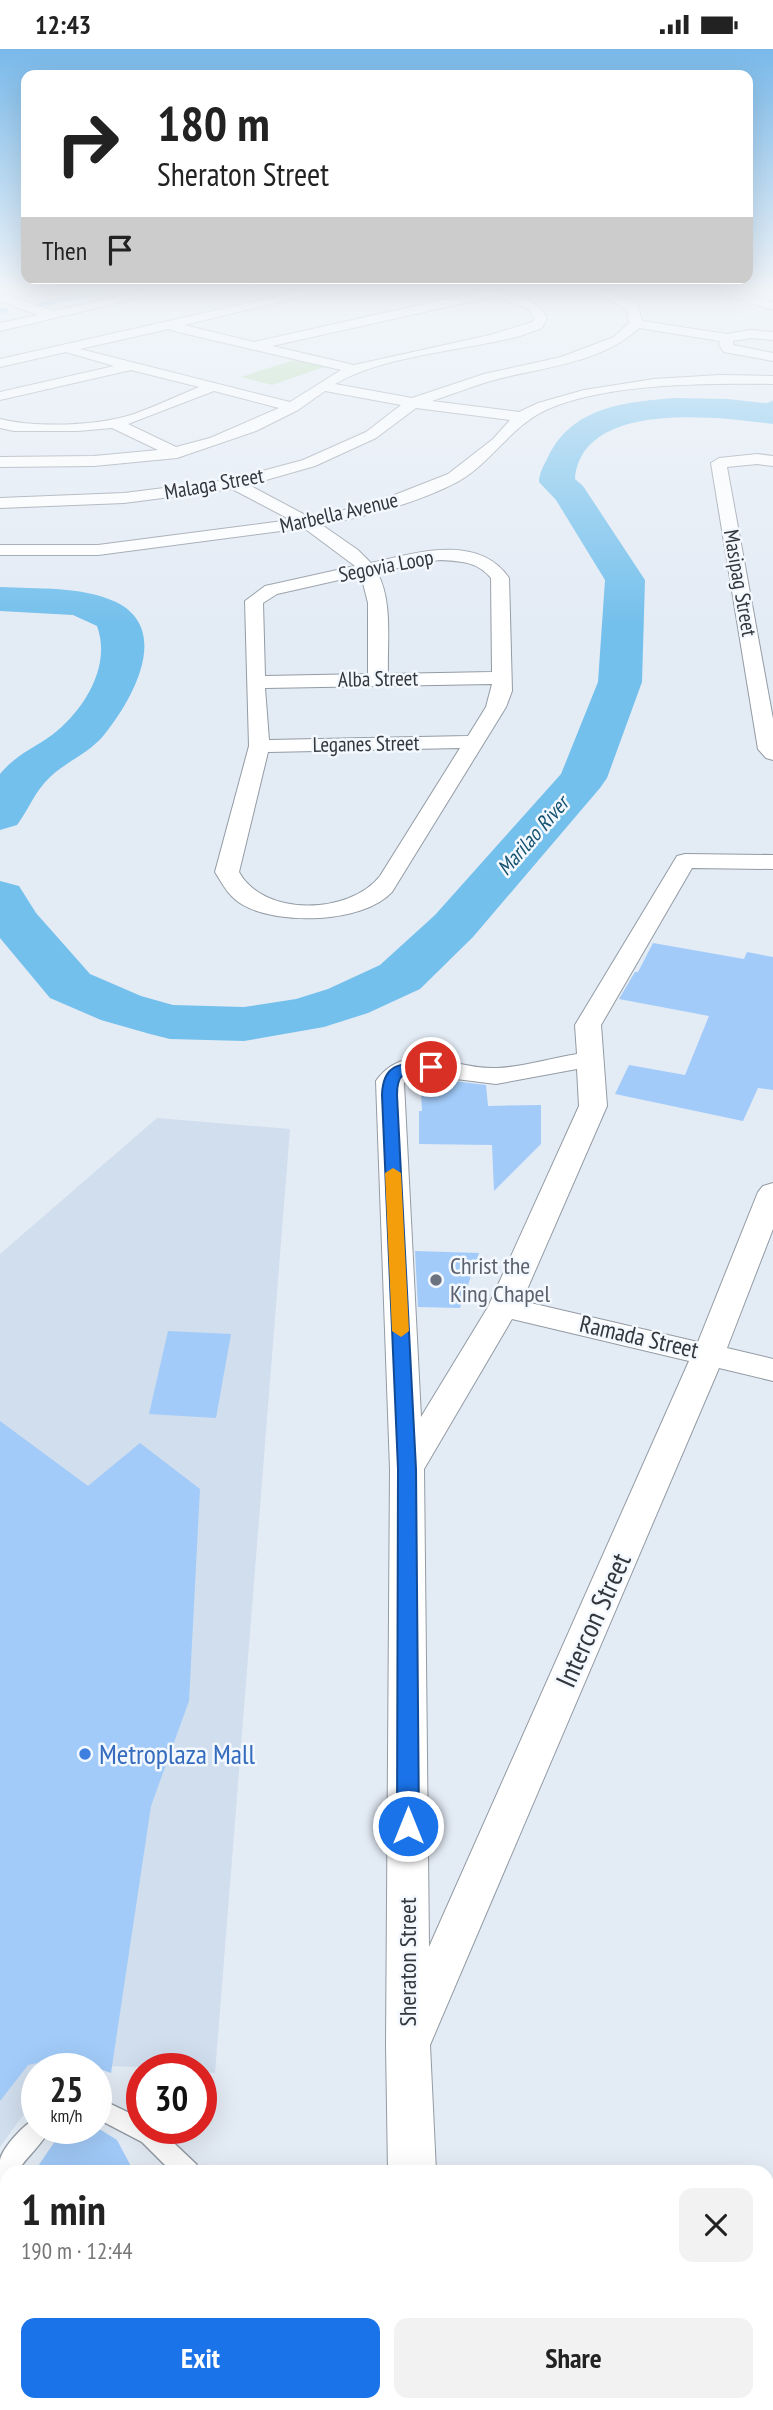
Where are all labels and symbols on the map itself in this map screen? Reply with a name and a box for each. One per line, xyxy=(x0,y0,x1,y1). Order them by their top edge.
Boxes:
street label: Malaga Street xyxy=(162,461,266,506)
street label: Marbella Avenue xyxy=(277,486,401,539)
street label: Masipag Street xyxy=(718,527,763,639)
street label: Segovia Loop xyxy=(336,543,436,588)
street label: Alba Street xyxy=(338,664,419,693)
street label: Leganes Street xyxy=(312,729,420,758)
water label: Marilao River xyxy=(491,788,576,881)
pin xyxy=(401,1037,461,1097)
place label: Christ the King Chapel xyxy=(450,1250,551,1309)
marker: Christ the King Chapel xyxy=(428,1272,444,1288)
street label: Ramada Street xyxy=(577,1308,702,1365)
street label: Intercon Street xyxy=(546,1547,639,1693)
place label: Metroplaza Mall xyxy=(99,1735,256,1772)
marker: Metroplaza Mall xyxy=(77,1746,93,1762)
position arrow xyxy=(371,1789,445,1863)
street label: Sheraton Street xyxy=(392,1897,423,2027)
speed limit sign: 30 xyxy=(126,2053,217,2144)

